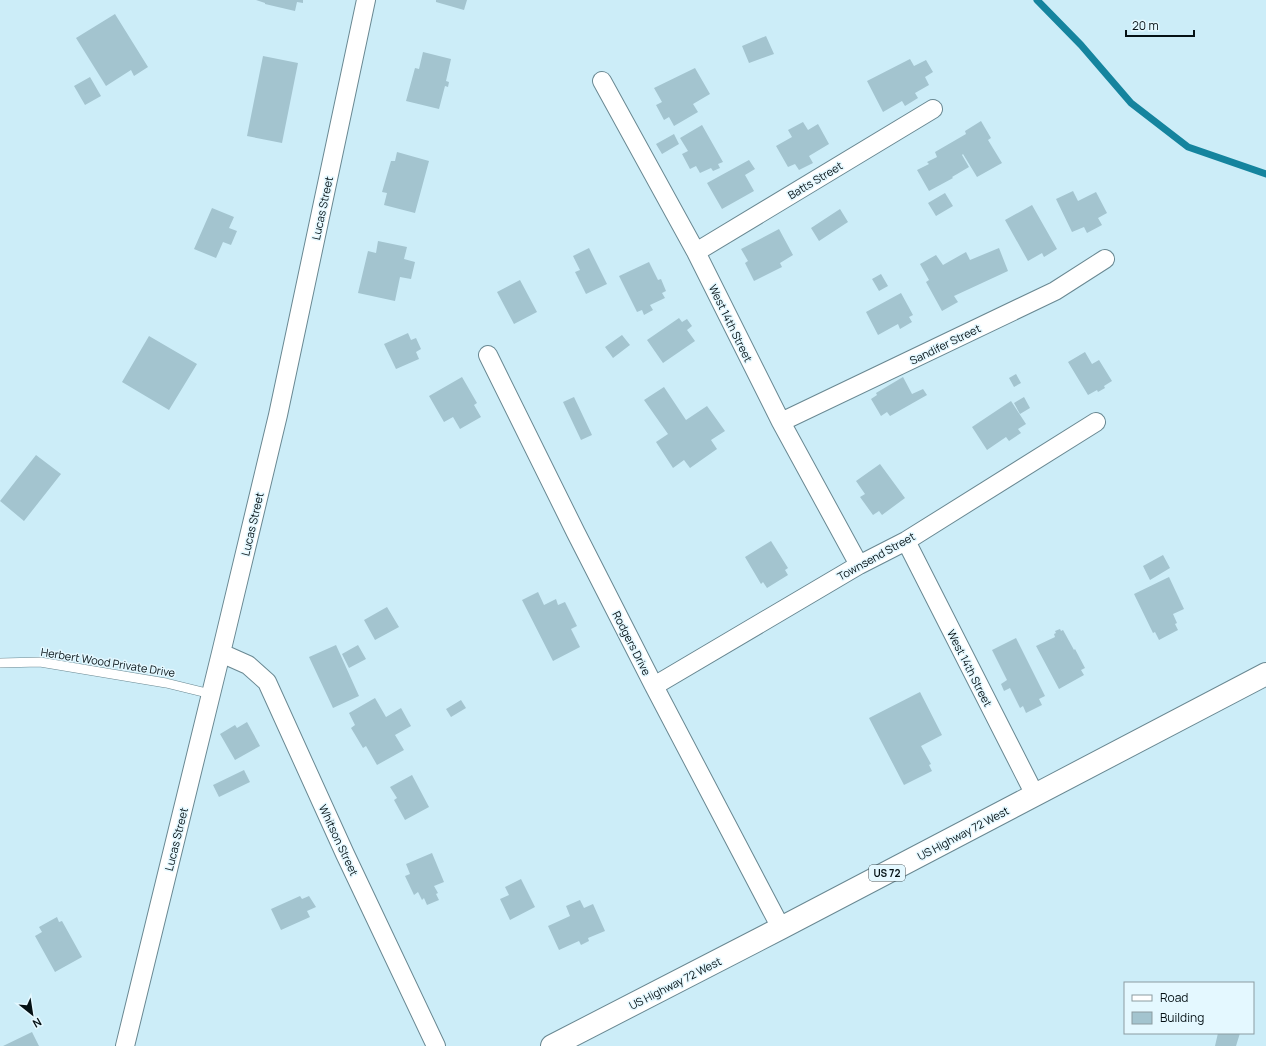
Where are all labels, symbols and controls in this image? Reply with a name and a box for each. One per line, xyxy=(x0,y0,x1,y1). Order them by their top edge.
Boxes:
scale bar xyxy=(1126,12,1194,38)
text: 20 m xyxy=(1132,17,1159,34)
street label: Batts Street xyxy=(785,158,845,202)
street label: Lucas Street xyxy=(308,175,336,241)
street label: West 14th Street xyxy=(706,282,756,364)
street label: Sandifer Street xyxy=(907,320,983,368)
street label: Lucas Street xyxy=(237,491,267,557)
street label: Townsend Street xyxy=(835,528,917,584)
street label: Rodgers Drive xyxy=(609,608,655,678)
street label: West 14th Street xyxy=(944,627,996,709)
street label: Herbert Wood Private Drive xyxy=(40,644,177,680)
street label: Whitson Street xyxy=(316,802,362,878)
street label: US Highway 72 West xyxy=(915,803,1011,863)
street label: Lucas Street xyxy=(161,806,191,872)
road number: US 72 xyxy=(869,865,905,881)
street label: US Highway 72 West xyxy=(626,953,724,1013)
legend xyxy=(1124,982,1254,1034)
text: Road xyxy=(1160,989,1188,1006)
north arrow xyxy=(12,994,52,1034)
text: Building xyxy=(1160,1009,1204,1026)
text: N xyxy=(30,1015,44,1032)

